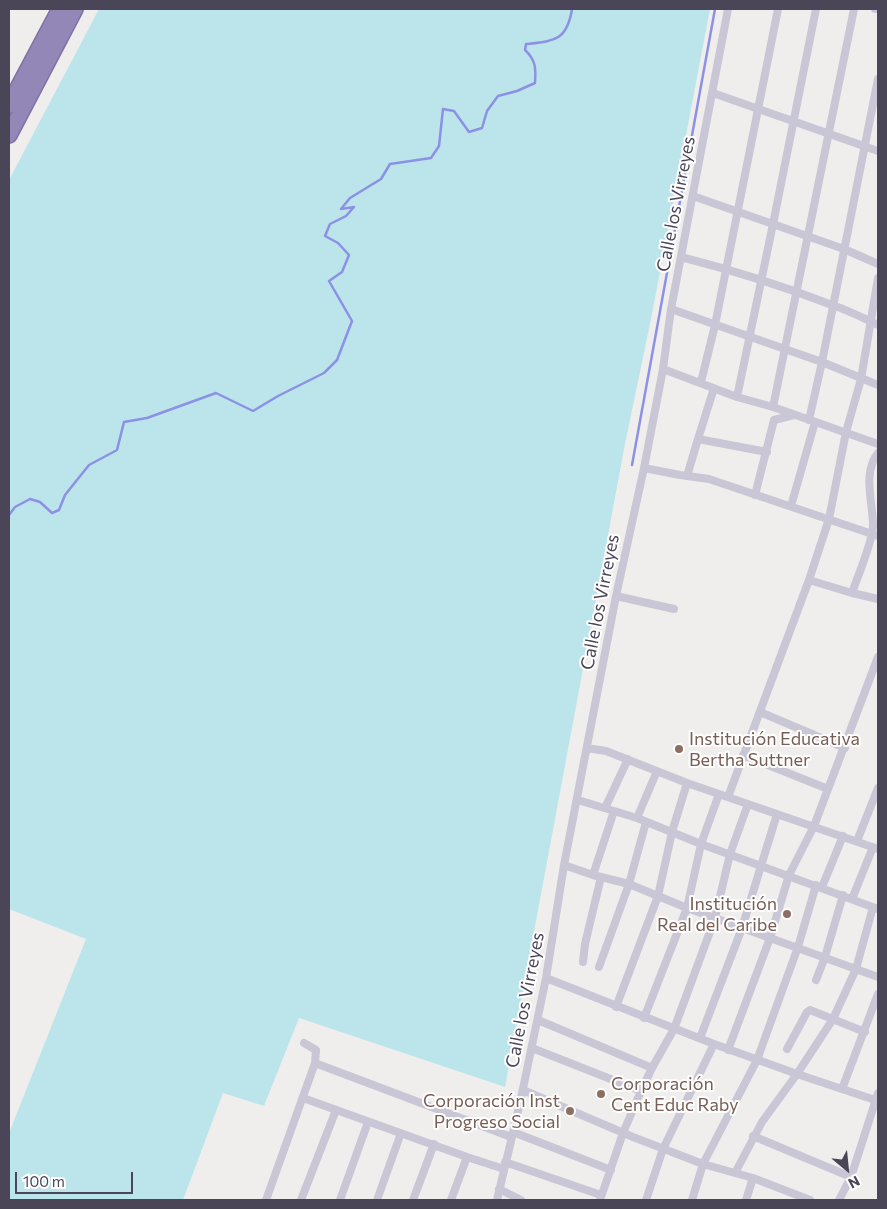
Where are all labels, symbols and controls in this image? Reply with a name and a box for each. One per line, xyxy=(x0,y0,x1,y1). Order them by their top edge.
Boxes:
street label: Calle los Virreyes xyxy=(652,134,700,274)
street label: Calle los Virreyes xyxy=(576,532,624,672)
place label: Institución Educativa Bertha Suttner xyxy=(689,728,860,771)
marker: Institución Educativa Bertha Suttner xyxy=(673,743,685,755)
place label: Institución Real del Caribe xyxy=(657,893,777,936)
marker: Institución Real del Caribe xyxy=(781,908,793,920)
street label: Calle los Virreyes xyxy=(501,930,549,1070)
place label: Corporación Cent Educ Raby xyxy=(611,1073,739,1116)
marker: Corporación Cent Educ Raby xyxy=(595,1088,607,1100)
place label: Corporación Inst Progreso Social xyxy=(423,1090,560,1132)
marker: Corporación Inst Progreso Social xyxy=(564,1105,576,1117)
north arrow xyxy=(822,1144,872,1194)
scale bar xyxy=(18,1162,135,1194)
text: 100 m xyxy=(23,1172,65,1190)
text: N xyxy=(846,1173,863,1193)

